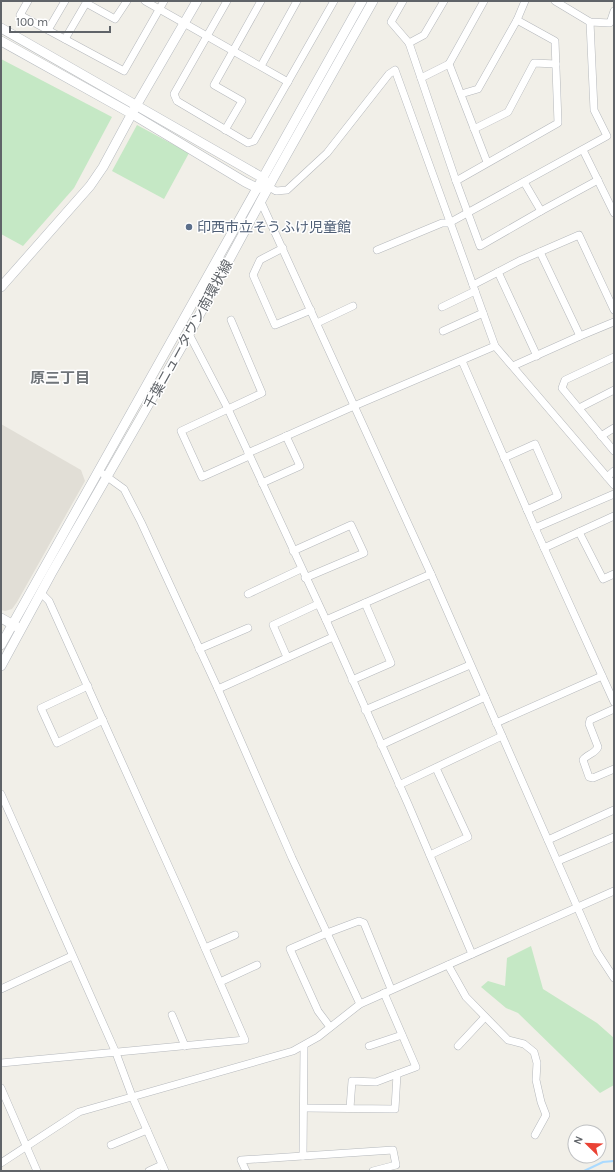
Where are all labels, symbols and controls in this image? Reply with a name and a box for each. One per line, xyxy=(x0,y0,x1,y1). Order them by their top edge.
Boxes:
scale bar xyxy=(10,8,110,34)
text: 100 m xyxy=(16,15,48,29)
place label: 印西市立そうふけ児童館 xyxy=(197,219,351,236)
marker: 印西市立そうふけ児童館 xyxy=(184,222,194,232)
street label: 千葉ニュータウン南環状線 xyxy=(140,257,237,412)
district label: 原三丁目 xyxy=(30,369,90,387)
north arrow xyxy=(567,1124,607,1164)
text: N xyxy=(571,1134,586,1146)

